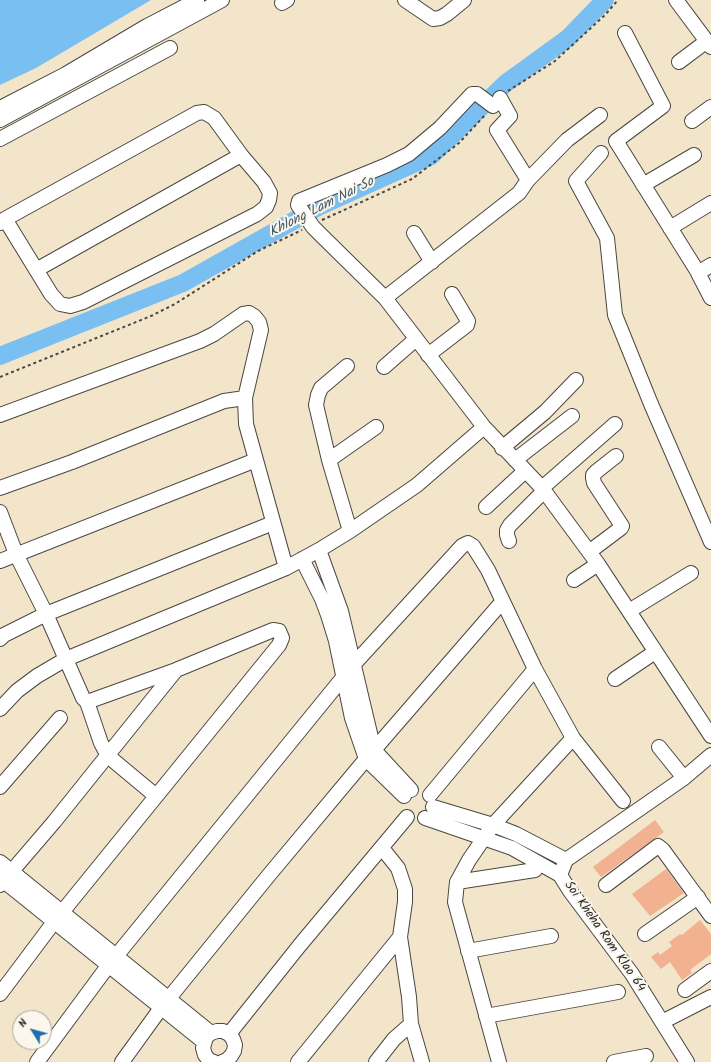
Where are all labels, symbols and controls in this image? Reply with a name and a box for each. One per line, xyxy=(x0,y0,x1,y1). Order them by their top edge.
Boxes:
water label: Khlong Lam Nai So xyxy=(267,174,377,242)
street label: Soi Kheha Rom Klao 64 xyxy=(560,879,648,995)
north arrow xyxy=(12,1010,52,1050)
text: N xyxy=(14,1015,32,1032)

